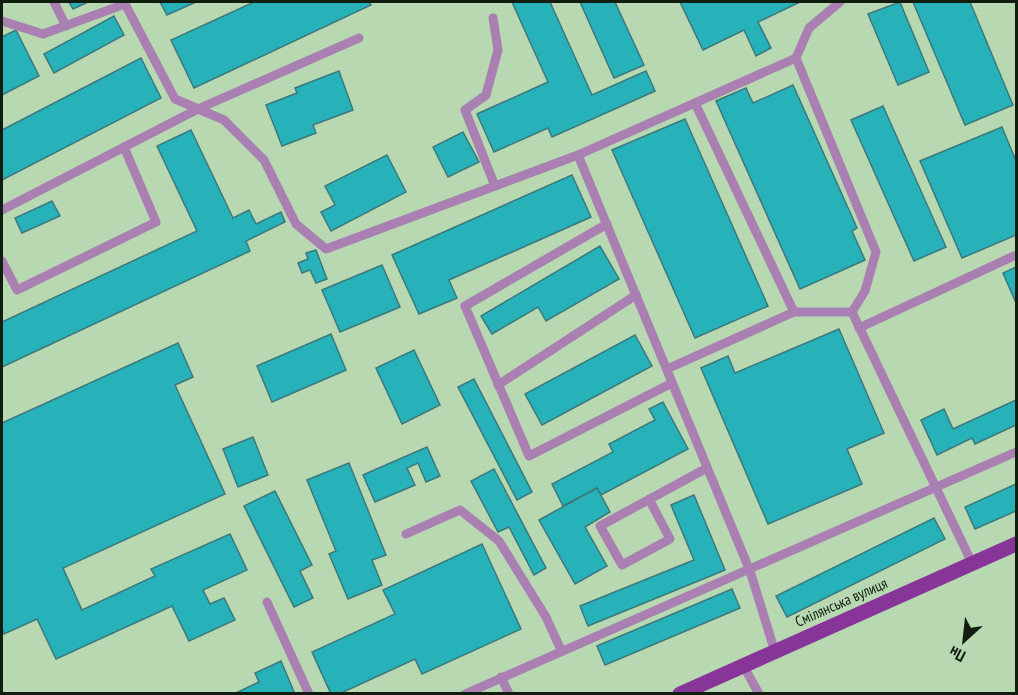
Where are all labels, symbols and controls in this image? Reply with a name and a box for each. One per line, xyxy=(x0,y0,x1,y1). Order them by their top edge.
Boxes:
street label: Смілянська вулиця xyxy=(792,573,890,631)
north arrow xyxy=(934,611,994,671)
text: Пн xyxy=(946,642,969,667)

